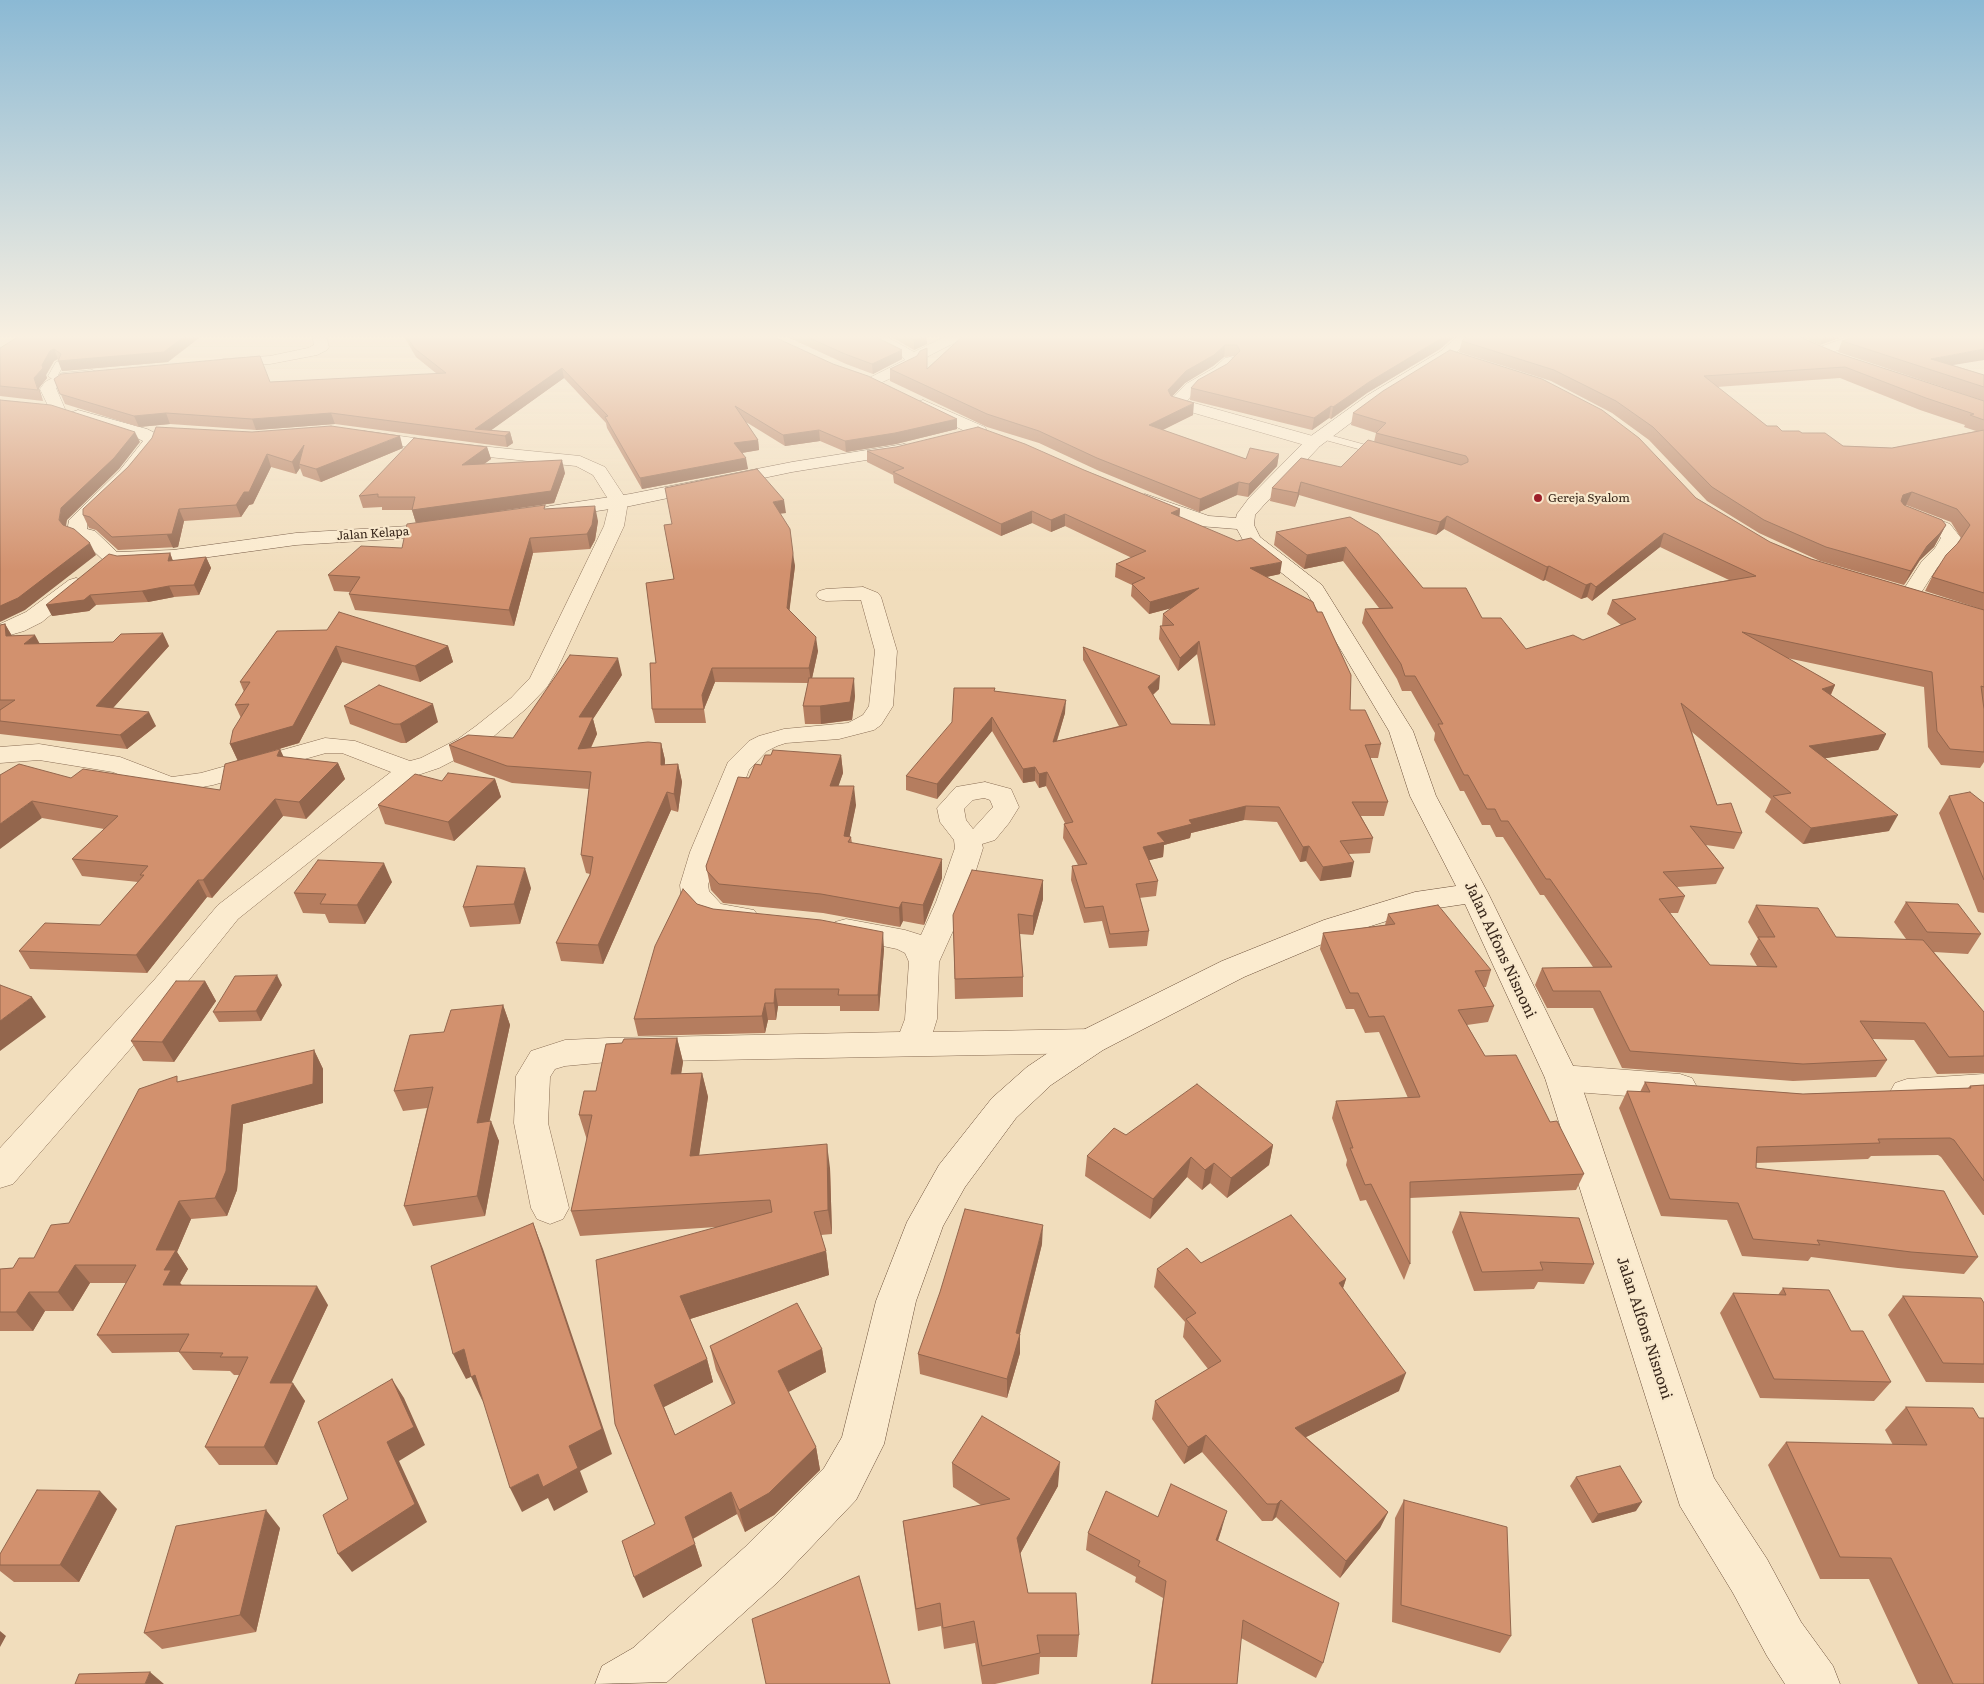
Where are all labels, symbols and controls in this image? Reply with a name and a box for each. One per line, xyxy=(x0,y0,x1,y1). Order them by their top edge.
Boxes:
place label: Gereja Syalom xyxy=(1548,491,1630,505)
marker: Gereja Syalom xyxy=(1532,492,1544,504)
street label: Jalan Kelapa xyxy=(336,524,410,544)
street label: Jalan Alfons Nisnoni xyxy=(1460,879,1540,1021)
street label: Jalan Alfons Nisnoni xyxy=(1612,1254,1676,1402)

